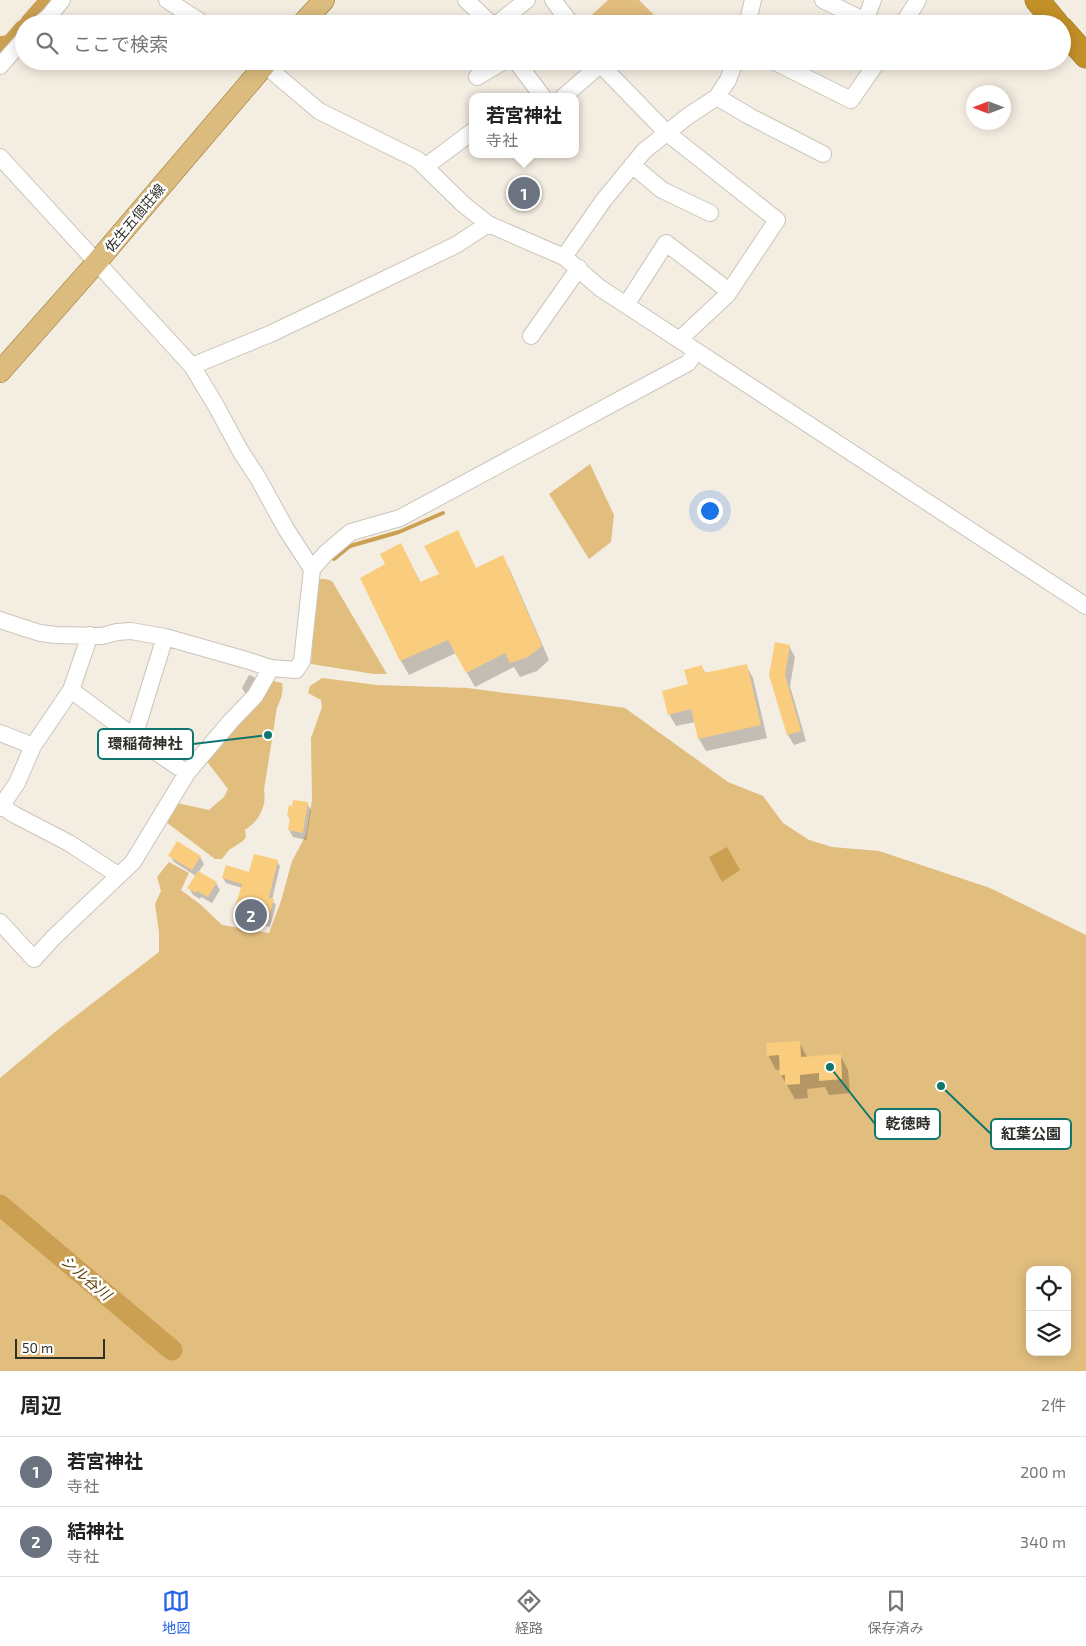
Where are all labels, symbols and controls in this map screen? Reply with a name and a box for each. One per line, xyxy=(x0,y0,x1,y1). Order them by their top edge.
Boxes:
search box xyxy=(15,15,1071,70)
icon: search xyxy=(33,29,61,57)
text: ここで検索 xyxy=(73,32,168,55)
north arrow xyxy=(966,85,1011,130)
popup xyxy=(469,93,579,158)
text: 若宮神社 xyxy=(486,103,562,126)
text: 寺社 xyxy=(486,130,518,149)
pin: 1 xyxy=(508,174,540,212)
street label: 佐生五個荘線 xyxy=(101,180,168,255)
your location xyxy=(697,498,723,524)
callout: 環稲荷神社 xyxy=(98,729,193,759)
text: 環稲荷神社 xyxy=(107,734,183,752)
pin: 2 xyxy=(235,896,267,934)
callout: 乾徳時 xyxy=(875,1109,940,1139)
text: 乾徳時 xyxy=(885,1114,931,1132)
callout: 紅葉公園 xyxy=(991,1119,1071,1149)
text: 紅葉公園 xyxy=(1001,1124,1061,1142)
water label: シル谷川 xyxy=(58,1251,117,1305)
map controls xyxy=(1026,1266,1071,1356)
button: locate xyxy=(1026,1266,1071,1311)
button: layers xyxy=(1026,1311,1071,1356)
scale bar xyxy=(15,1336,105,1359)
text: 50 m xyxy=(22,1339,53,1356)
text: 周辺 xyxy=(20,1392,62,1417)
text: 2件 xyxy=(1041,1395,1066,1414)
text: 若宮神社 xyxy=(67,1449,143,1472)
text: 1 xyxy=(33,1462,39,1481)
text: 200 m xyxy=(1020,1462,1066,1481)
text: 寺社 xyxy=(67,1476,99,1495)
text: 結神社 xyxy=(67,1519,124,1542)
text: 2 xyxy=(31,1532,41,1551)
text: 340 m xyxy=(1020,1532,1066,1551)
text: 寺社 xyxy=(67,1546,99,1565)
tab: 地図 xyxy=(162,1587,190,1637)
tab: 経路 xyxy=(515,1587,543,1637)
tab: 保存済み xyxy=(868,1587,924,1637)

